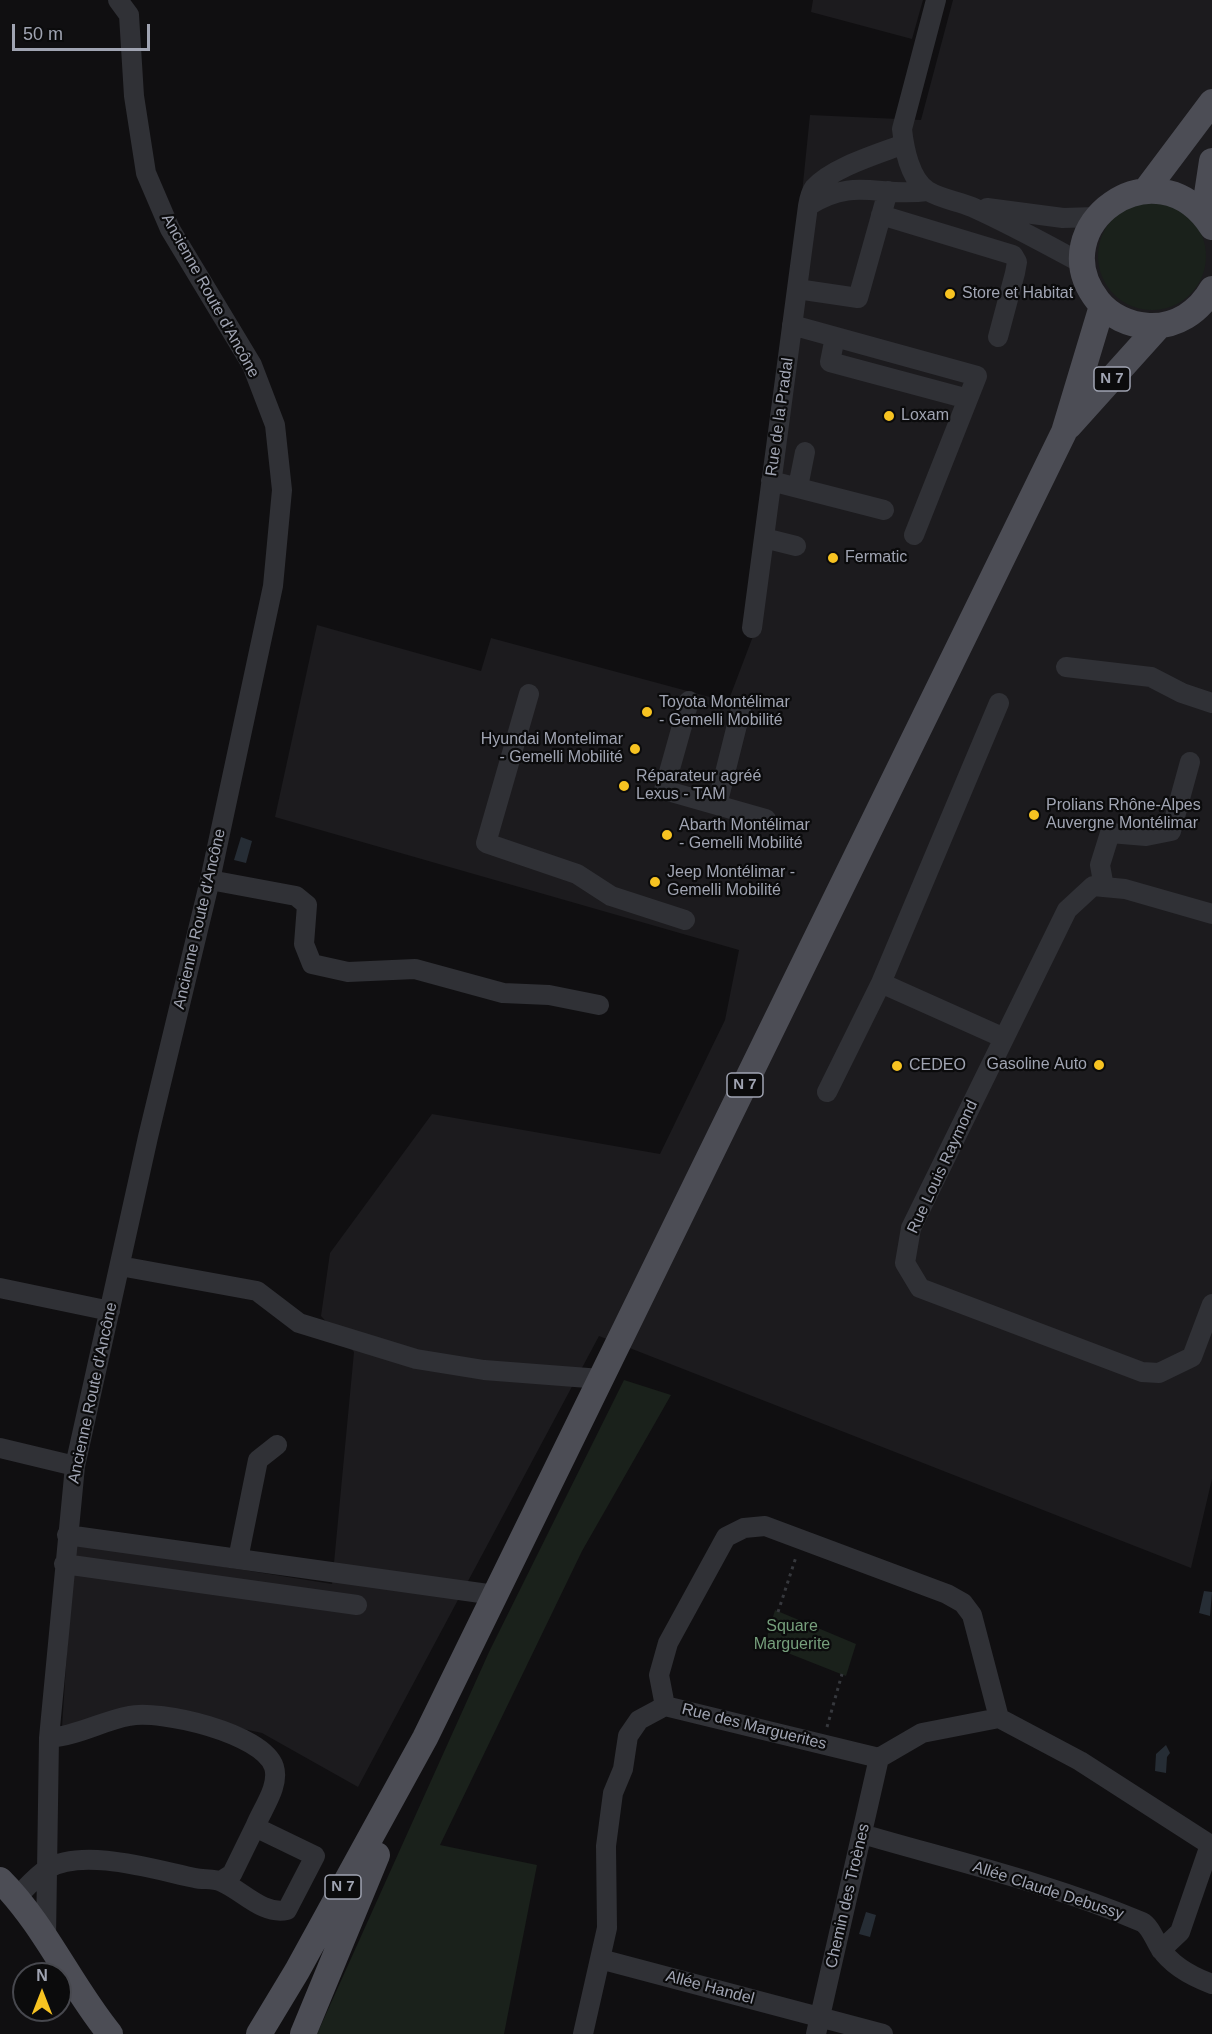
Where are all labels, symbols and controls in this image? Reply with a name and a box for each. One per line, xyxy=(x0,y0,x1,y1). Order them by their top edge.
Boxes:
scale bar xyxy=(15,12,153,50)
text: 50 m xyxy=(23,24,63,44)
street label: Ancienne Route d'Ancône xyxy=(157,211,263,381)
place label: Store et Habitat xyxy=(962,284,1073,304)
marker: Store et Habitat xyxy=(943,287,957,301)
street label: Rue de la Pradal xyxy=(762,357,798,477)
road number: N 7 xyxy=(1094,367,1130,391)
place label: Loxam xyxy=(901,406,949,426)
marker: Loxam xyxy=(882,409,896,423)
place label: Fermatic xyxy=(845,548,907,568)
marker: Fermatic xyxy=(826,551,840,565)
place label: Toyota Montélimar - Gemelli Mobilité xyxy=(659,693,790,731)
marker: Toyota Montélimar - Gemelli Mobilité xyxy=(640,705,654,719)
place label: Hyundai Montelimar - Gemelli Mobilité xyxy=(481,730,623,768)
marker: Hyundai Montelimar - Gemelli Mobilité xyxy=(628,742,642,756)
place label: Réparateur agréé Lexus - TAM xyxy=(636,767,761,805)
marker: Réparateur agréé Lexus - TAM xyxy=(617,779,631,793)
place label: Prolians Rhône-Alpes Auvergne Montélimar xyxy=(1046,796,1201,834)
marker: Prolians Rhône-Alpes Auvergne Montélimar xyxy=(1027,808,1041,822)
place label: Abarth Montélimar - Gemelli Mobilité xyxy=(679,816,810,854)
street label: Ancienne Route d'Ancône xyxy=(170,827,230,1011)
marker: Abarth Montélimar - Gemelli Mobilité xyxy=(660,828,674,842)
place label: Jeep Montélimar - Gemelli Mobilité xyxy=(667,863,795,901)
marker: Jeep Montélimar - Gemelli Mobilité xyxy=(648,875,662,889)
place label: Gasoline Auto xyxy=(986,1055,1087,1075)
place label: CEDEO xyxy=(909,1056,966,1076)
marker: Gasoline Auto xyxy=(1092,1058,1106,1072)
marker: CEDEO xyxy=(890,1059,904,1073)
road number: N 7 xyxy=(727,1073,763,1097)
street label: Rue Louis Raymond xyxy=(904,1097,982,1237)
street label: Ancienne Route d'Ancône xyxy=(64,1301,122,1485)
park label: Square Marguerite xyxy=(754,1617,830,1655)
street label: Rue des Marguerites xyxy=(680,1700,828,1754)
street label: Chemin des Troènes xyxy=(822,1822,874,1970)
street label: Allée Claude Debussy xyxy=(970,1858,1126,1924)
road number: N 7 xyxy=(325,1875,361,1899)
north arrow xyxy=(12,1962,72,2022)
text: N xyxy=(36,1967,48,1984)
street label: Allée Handel xyxy=(664,1967,756,2009)

